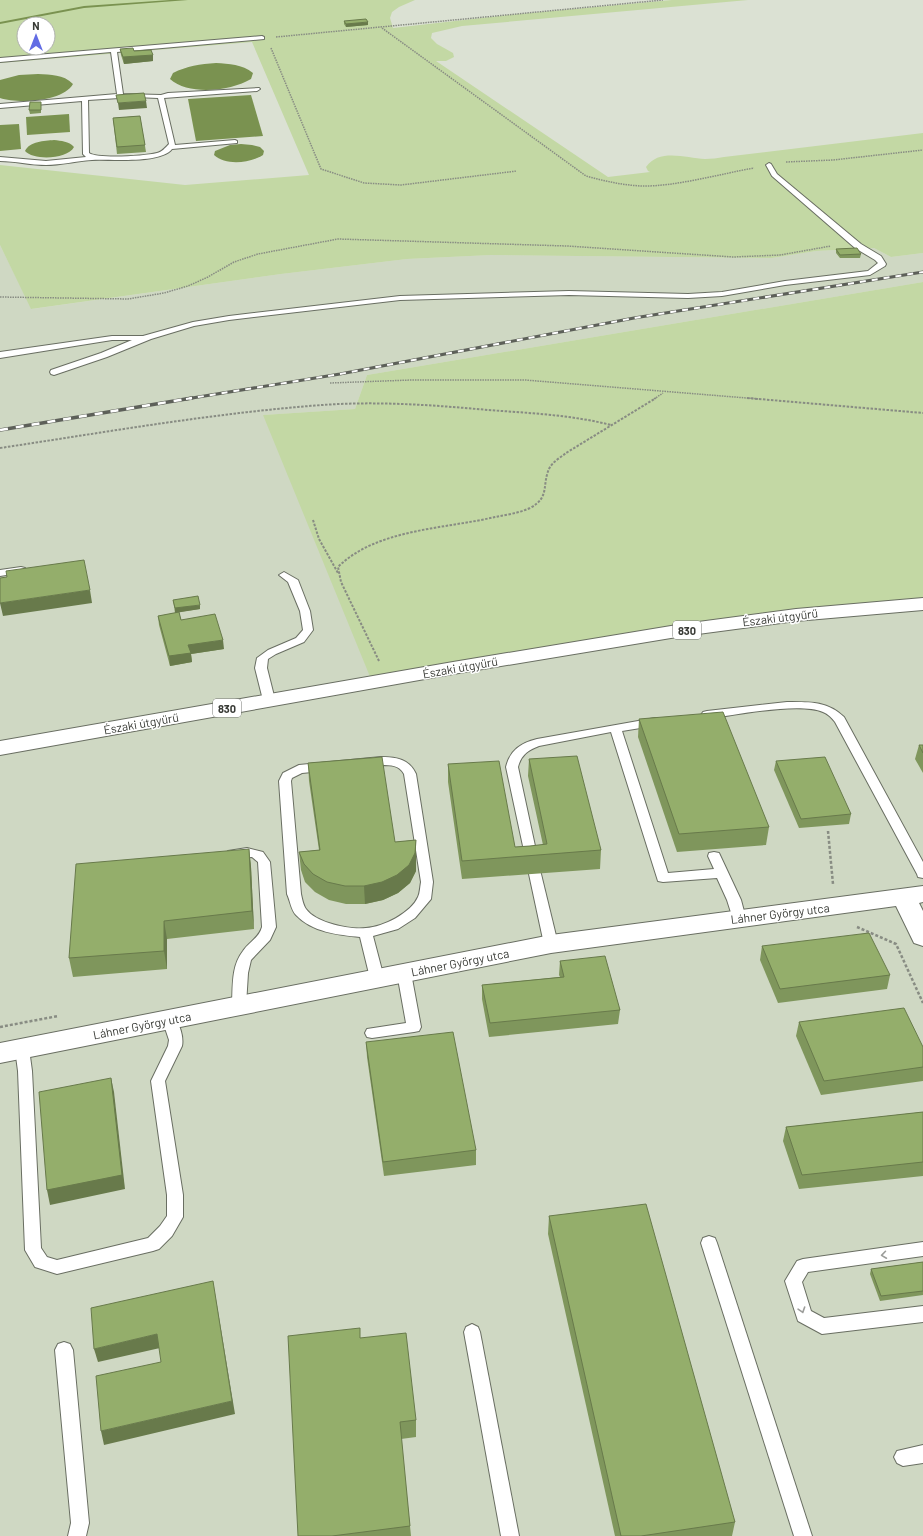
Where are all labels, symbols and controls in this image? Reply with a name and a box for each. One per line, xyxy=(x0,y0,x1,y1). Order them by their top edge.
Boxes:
north arrow xyxy=(16,16,56,56)
text: N xyxy=(32,19,40,32)
street label: Északi útgyűrű xyxy=(741,605,819,629)
road number: 830 xyxy=(673,621,701,639)
street label: Északi útgyűrű xyxy=(421,654,499,680)
road number: 830 xyxy=(213,699,241,717)
street label: Északi útgyűrű xyxy=(102,710,180,736)
street label: Láhner György utca xyxy=(730,900,830,926)
street label: Láhner György utca xyxy=(410,946,510,978)
street label: Láhner György utca xyxy=(92,1009,192,1041)
one-way arrow xyxy=(881,1250,887,1259)
one-way arrow xyxy=(797,1306,806,1313)

